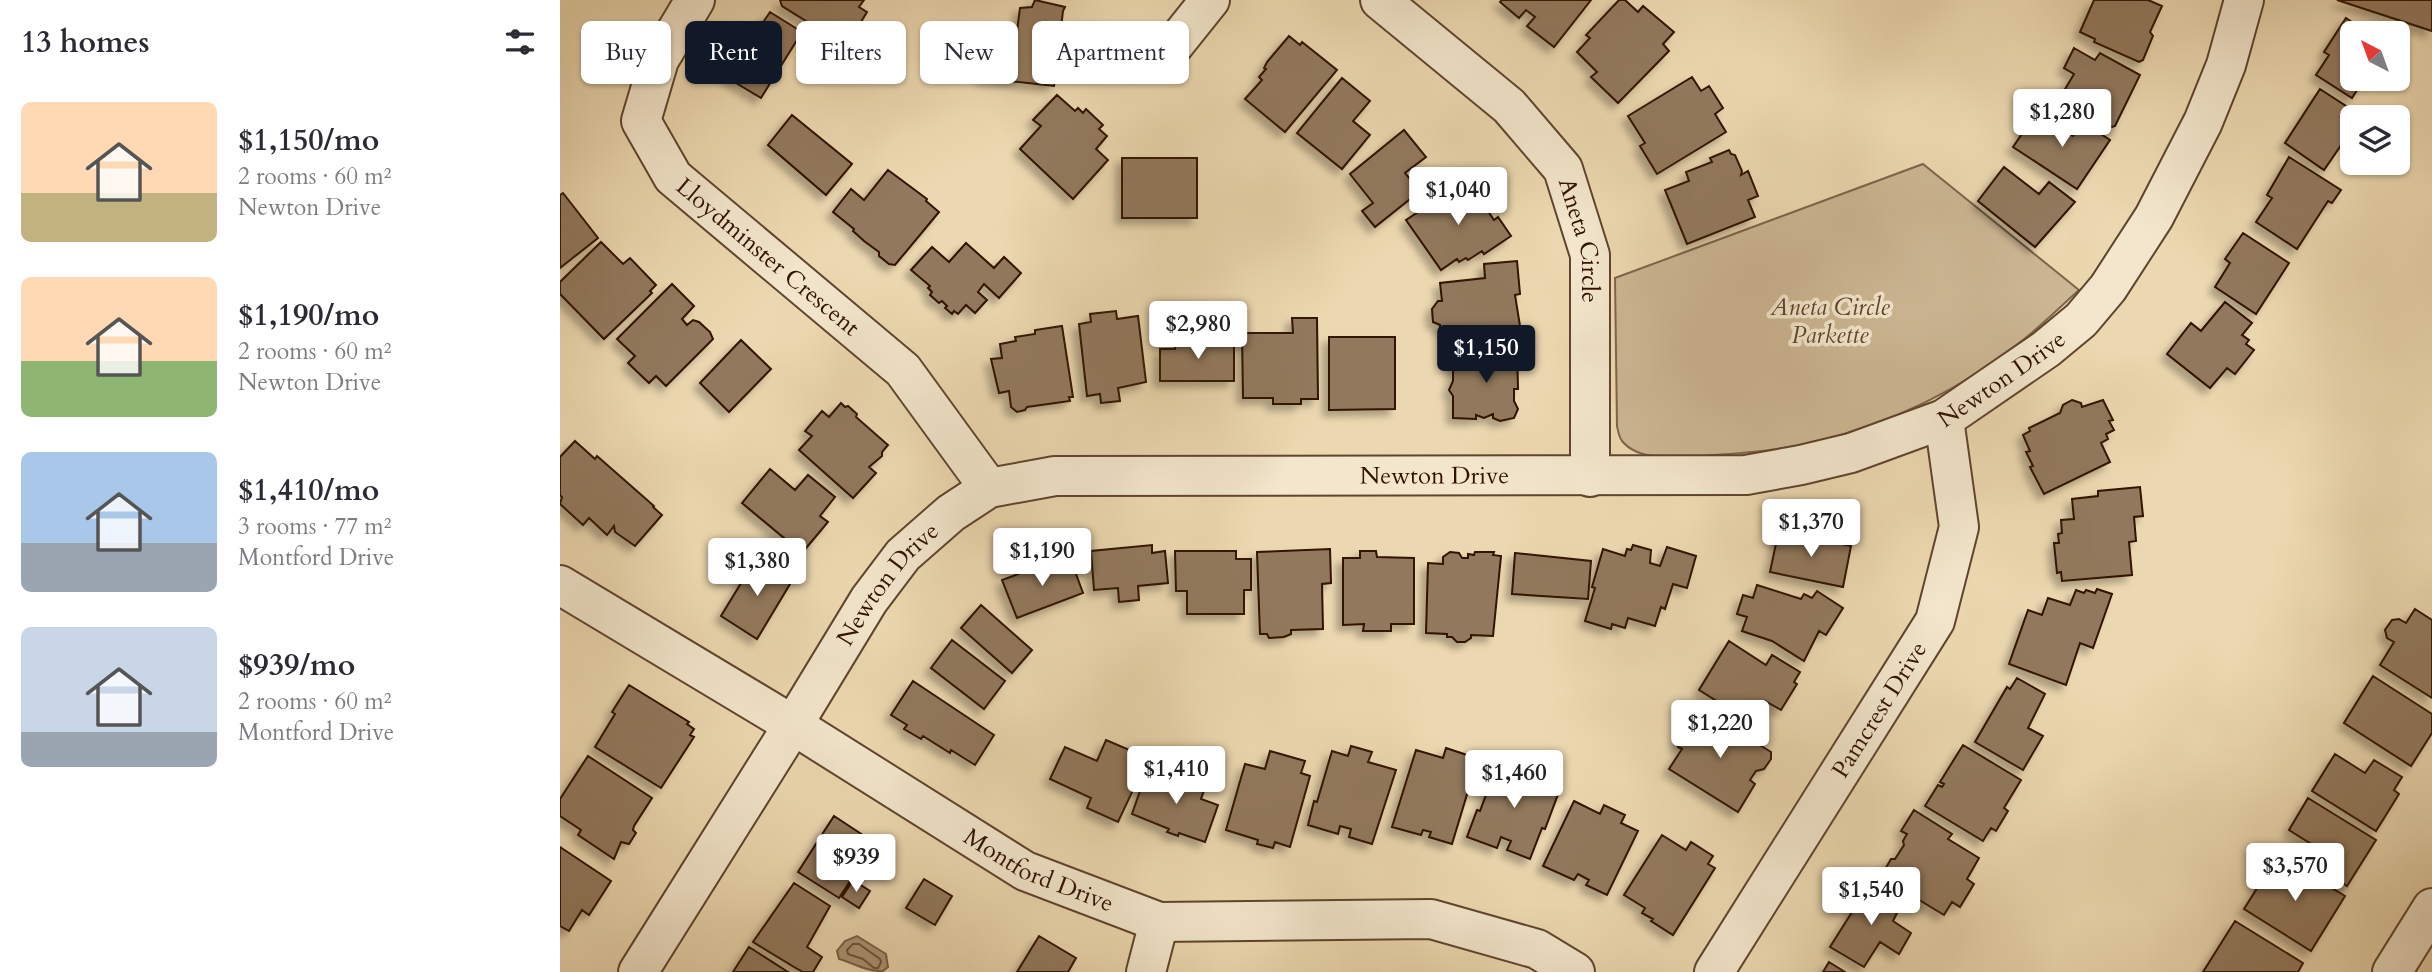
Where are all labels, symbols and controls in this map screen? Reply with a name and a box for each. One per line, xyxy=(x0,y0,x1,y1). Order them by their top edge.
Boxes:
chip: Buy xyxy=(581,21,671,84)
chip: Rent xyxy=(685,21,782,84)
chip: Filters xyxy=(796,21,906,84)
chip: New xyxy=(920,21,1018,84)
chip: Apartment xyxy=(1032,21,1189,84)
north arrow xyxy=(2340,21,2410,91)
map controls xyxy=(2340,21,2410,175)
text: 13 homes xyxy=(21,22,150,63)
icon: filters xyxy=(501,23,539,61)
pin: $1,280 xyxy=(2005,90,2119,149)
text: $1,280 xyxy=(2029,96,2095,127)
button: layers xyxy=(2340,105,2410,175)
text: $1,150/mo xyxy=(238,120,379,161)
icon: home xyxy=(77,130,161,214)
text: 2 rooms · 60 m² xyxy=(238,161,391,192)
pin: $1,040 xyxy=(1401,168,1515,227)
street label: Lloydminster Crescent xyxy=(669,170,867,344)
text: $1,040 xyxy=(1425,174,1491,205)
street label: Aneta Circle xyxy=(1550,174,1607,303)
text: Newton Drive xyxy=(238,192,381,223)
park label: Aneta Circle Parkette xyxy=(1769,291,1891,352)
text: $1,190/mo xyxy=(238,295,379,336)
pin: $2,980 xyxy=(1141,302,1255,361)
icon: home xyxy=(77,305,161,389)
text: $2,980 xyxy=(1165,308,1231,339)
street label: Newton Drive xyxy=(1931,323,2073,436)
pin: $1,150 xyxy=(1429,326,1543,385)
text: $1,150 xyxy=(1453,332,1519,363)
text: 2 rooms · 60 m² xyxy=(238,336,391,367)
text: Newton Drive xyxy=(238,367,381,398)
street label: Newton Drive xyxy=(1360,459,1509,493)
text: $1,410/mo xyxy=(238,470,379,511)
icon: home xyxy=(77,480,161,564)
pin: $1,370 xyxy=(1754,500,1868,559)
text: $1,370 xyxy=(1778,506,1844,537)
text: 3 rooms · 77 m² xyxy=(238,511,391,542)
street label: Newton Drive xyxy=(829,515,946,652)
pin: $1,190 xyxy=(985,528,1099,588)
text: $1,190 xyxy=(1009,535,1075,566)
pin: $1,380 xyxy=(700,538,814,598)
text: Montford Drive xyxy=(238,542,394,573)
text: $1,380 xyxy=(724,545,790,576)
street label: Pamcrest Drive xyxy=(1824,635,1935,785)
text: $939/mo xyxy=(238,645,355,686)
icon: home xyxy=(77,655,161,739)
text: 2 rooms · 60 m² xyxy=(238,686,391,717)
pin: $1,220 xyxy=(1663,700,1777,760)
text: $1,220 xyxy=(1687,707,1753,738)
text: Montford Drive xyxy=(238,717,394,748)
pin: $1,410 xyxy=(1119,746,1233,806)
pin: $1,460 xyxy=(1457,750,1571,810)
text: $1,410 xyxy=(1143,753,1209,784)
text: $1,460 xyxy=(1481,757,1547,788)
street label: Montford Drive xyxy=(957,820,1118,920)
pin: $939 xyxy=(815,834,897,894)
text: $939 xyxy=(832,841,880,872)
pin: $3,570 xyxy=(2238,844,2352,903)
text: $3,570 xyxy=(2262,850,2328,881)
pin: $1,540 xyxy=(1814,867,1928,927)
text: $1,540 xyxy=(1838,874,1904,905)

